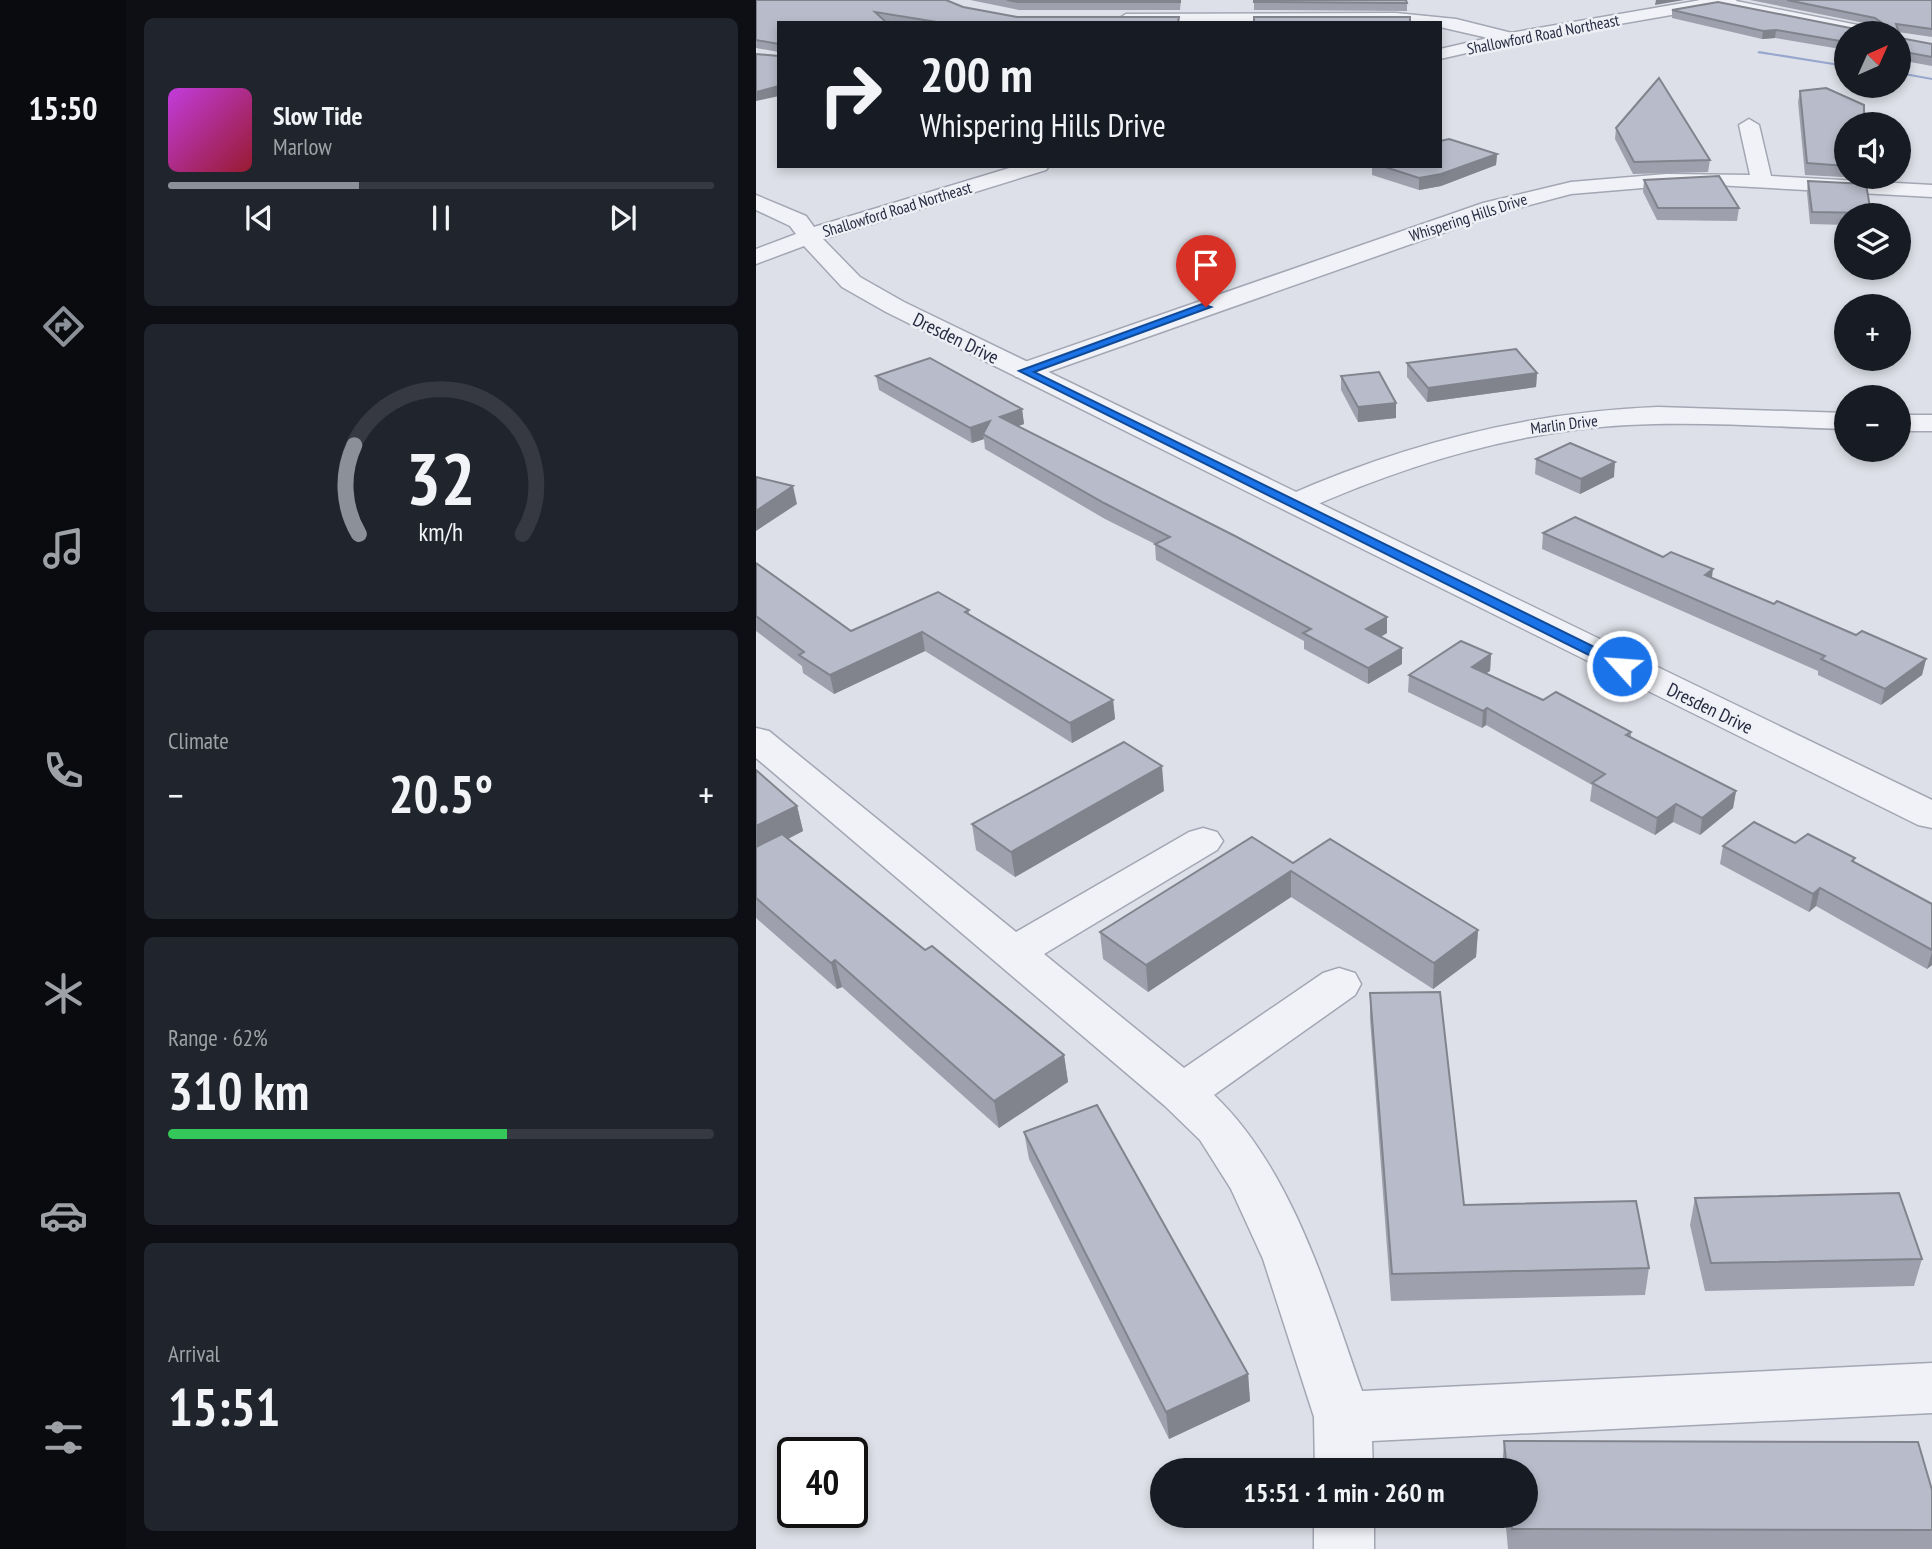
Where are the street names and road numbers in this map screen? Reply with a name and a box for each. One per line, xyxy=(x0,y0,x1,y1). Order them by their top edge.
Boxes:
street label: Shallowford Road Northeast xyxy=(1465,9,1621,59)
street label: Shallowford Road Northeast xyxy=(820,177,975,241)
street label: Whispering Hills Drive xyxy=(1407,189,1529,245)
street label: Dresden Drive xyxy=(909,307,1003,369)
street label: Marlin Drive xyxy=(1529,410,1599,438)
street label: Dresden Drive xyxy=(1663,677,1757,739)

